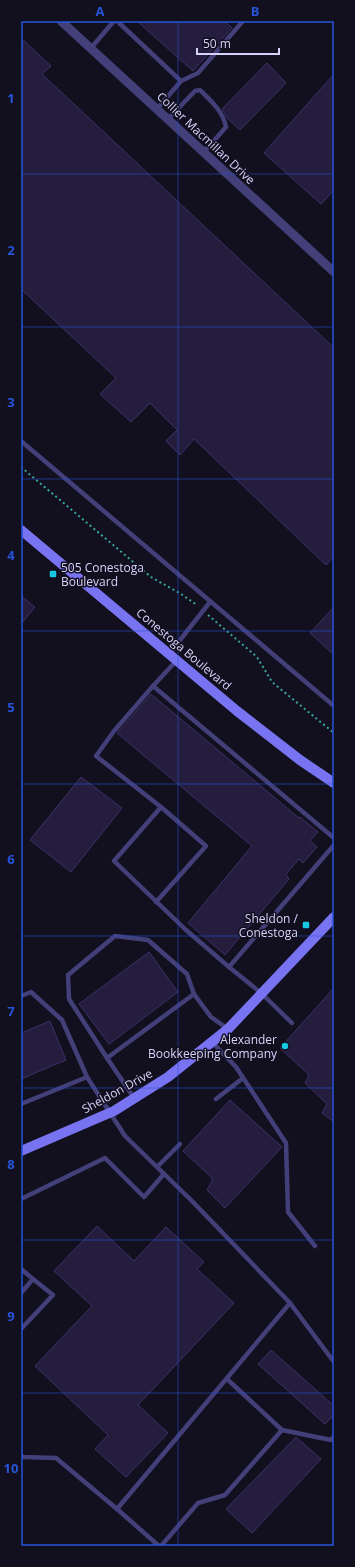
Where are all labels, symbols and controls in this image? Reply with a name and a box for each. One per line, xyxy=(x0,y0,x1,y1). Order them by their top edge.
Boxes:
text: A xyxy=(96,2,105,20)
text: B xyxy=(251,2,260,20)
scale bar xyxy=(197,30,279,56)
text: 50 m xyxy=(203,35,231,52)
street label: Collier Macmillan Drive xyxy=(153,88,259,188)
text: 1 xyxy=(7,89,15,107)
text: 2 xyxy=(7,241,15,259)
text: 3 xyxy=(7,393,15,411)
text: 4 xyxy=(7,546,15,564)
place label: 505 Conestoga Boulevard xyxy=(61,559,144,590)
marker: 505 Conestoga Boulevard xyxy=(48,569,58,579)
street label: Conestoga Boulevard xyxy=(133,604,235,694)
text: 5 xyxy=(7,698,15,716)
text: 6 xyxy=(7,850,15,868)
place label: Sheldon / Conestoga xyxy=(239,910,299,941)
marker: Sheldon / Conestoga xyxy=(301,920,311,930)
text: 7 xyxy=(7,1002,15,1020)
place label: Alexander Bookkeeping Company xyxy=(148,1031,278,1062)
marker: Alexander Bookkeeping Company xyxy=(280,1041,290,1051)
street label: Sheldon Drive xyxy=(79,1065,156,1117)
text: 8 xyxy=(7,1155,15,1173)
text: 9 xyxy=(7,1307,15,1325)
text: 10 xyxy=(4,1459,18,1477)

